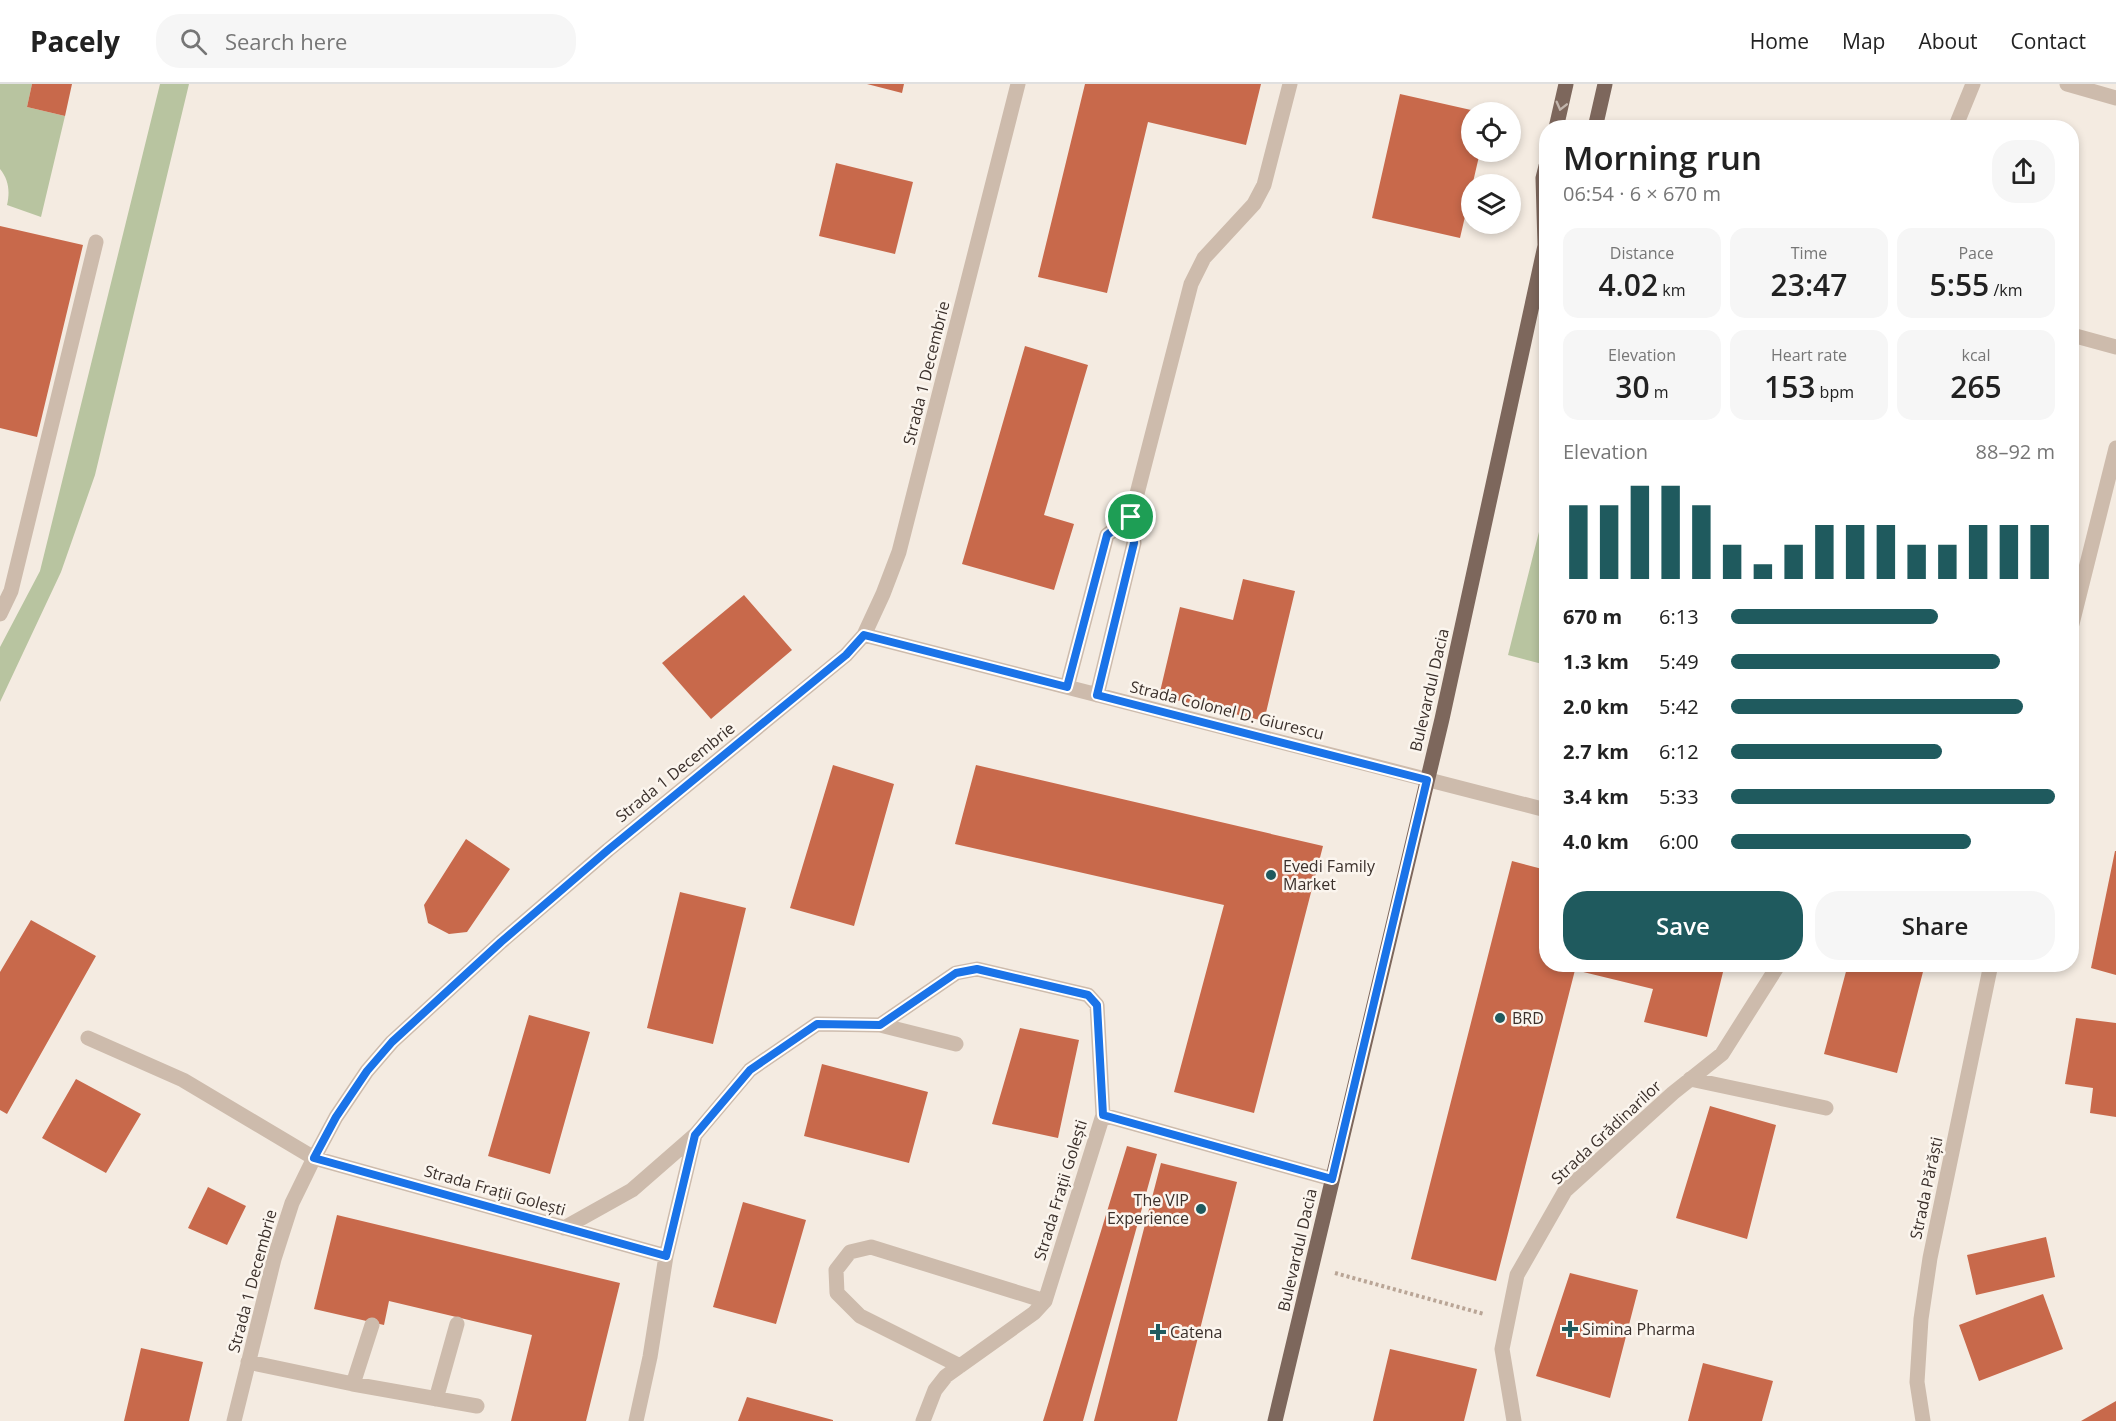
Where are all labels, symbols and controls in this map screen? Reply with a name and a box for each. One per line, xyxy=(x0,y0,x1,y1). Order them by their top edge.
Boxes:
search box xyxy=(156,14,576,68)
text: Pacely xyxy=(30,22,120,60)
icon: search xyxy=(177,25,210,58)
text: Search here xyxy=(225,26,347,56)
text: Home xyxy=(1750,27,1809,55)
text: Map xyxy=(1842,27,1885,55)
text: About xyxy=(1918,27,1978,55)
text: Contact xyxy=(2011,27,2086,55)
one-way arrow xyxy=(1555,101,1568,111)
map controls xyxy=(1461,102,1521,234)
button: locate xyxy=(1461,102,1521,162)
text: Morning run xyxy=(1563,135,1762,180)
button: share xyxy=(1992,140,2055,203)
button: layers xyxy=(1461,174,1521,234)
text: 06:54 · 6 × 670 m xyxy=(1563,180,1721,207)
text: Distance xyxy=(1610,242,1674,264)
text: Time xyxy=(1791,242,1827,264)
text: Pace xyxy=(1958,242,1994,264)
text: 4.02 xyxy=(1598,264,1658,305)
text: 23:47 xyxy=(1771,264,1847,305)
text: 5:55 xyxy=(1930,264,1989,305)
text: km xyxy=(1658,279,1686,301)
text: /km xyxy=(1989,279,2022,301)
street label: Strada 1 Decembrie xyxy=(897,299,955,447)
text: Elevation xyxy=(1608,344,1676,366)
text: Heart rate xyxy=(1771,344,1847,366)
text: kcal xyxy=(1962,344,1991,366)
text: 30 xyxy=(1615,366,1650,407)
text: 153 xyxy=(1764,366,1815,407)
text: 265 xyxy=(1950,366,2002,407)
text: m xyxy=(1650,381,1669,403)
text: bpm xyxy=(1815,381,1854,403)
text: Elevation xyxy=(1563,438,1648,465)
text: 88–92 m xyxy=(1976,438,2055,465)
pin xyxy=(1105,491,1156,542)
icon: arrive xyxy=(1114,500,1147,533)
text: 670 m xyxy=(1563,603,1622,630)
text: 6:13 xyxy=(1659,603,1699,630)
street label: Bulevardul Dacia xyxy=(1404,626,1454,754)
text: 1.3 km xyxy=(1563,648,1629,675)
text: 5:49 xyxy=(1659,648,1699,675)
street label: Strada Colonel D. Giurescu xyxy=(1128,675,1326,745)
text: 2.0 km xyxy=(1563,693,1629,720)
text: 5:42 xyxy=(1659,693,1699,720)
street label: Strada 1 Decembrie xyxy=(611,717,739,827)
text: 2.7 km xyxy=(1563,738,1629,765)
text: 6:12 xyxy=(1659,738,1699,765)
text: 3.4 km xyxy=(1563,783,1629,810)
text: 5:33 xyxy=(1659,783,1699,810)
text: 4.0 km xyxy=(1563,828,1629,855)
text: 6:00 xyxy=(1659,828,1699,855)
place label: Evedi Family Market xyxy=(1283,855,1376,895)
marker: Evedi Family Market xyxy=(1264,868,1278,882)
button: Save xyxy=(1563,891,1803,960)
button: Share xyxy=(1815,891,2055,960)
place label: BRD xyxy=(1512,1007,1544,1029)
marker: BRD xyxy=(1493,1011,1507,1025)
street label: Strada Grădinarilor xyxy=(1546,1075,1666,1189)
street label: Strada Frații Golești xyxy=(1028,1117,1092,1263)
street label: Strada Părăști xyxy=(1904,1135,1948,1241)
street label: Strada Frații Golești xyxy=(422,1159,568,1221)
street label: Bulevardul Dacia xyxy=(1272,1186,1322,1314)
place label: The VIP Experience xyxy=(1107,1189,1189,1229)
marker: The VIP Experience xyxy=(1194,1202,1208,1216)
street label: Strada 1 Decembrie xyxy=(222,1207,282,1355)
place label: Simina Pharma xyxy=(1582,1318,1695,1340)
place label: Catena xyxy=(1170,1321,1222,1343)
marker: Simina Pharma xyxy=(1563,1322,1577,1336)
marker: Catena xyxy=(1151,1325,1165,1339)

